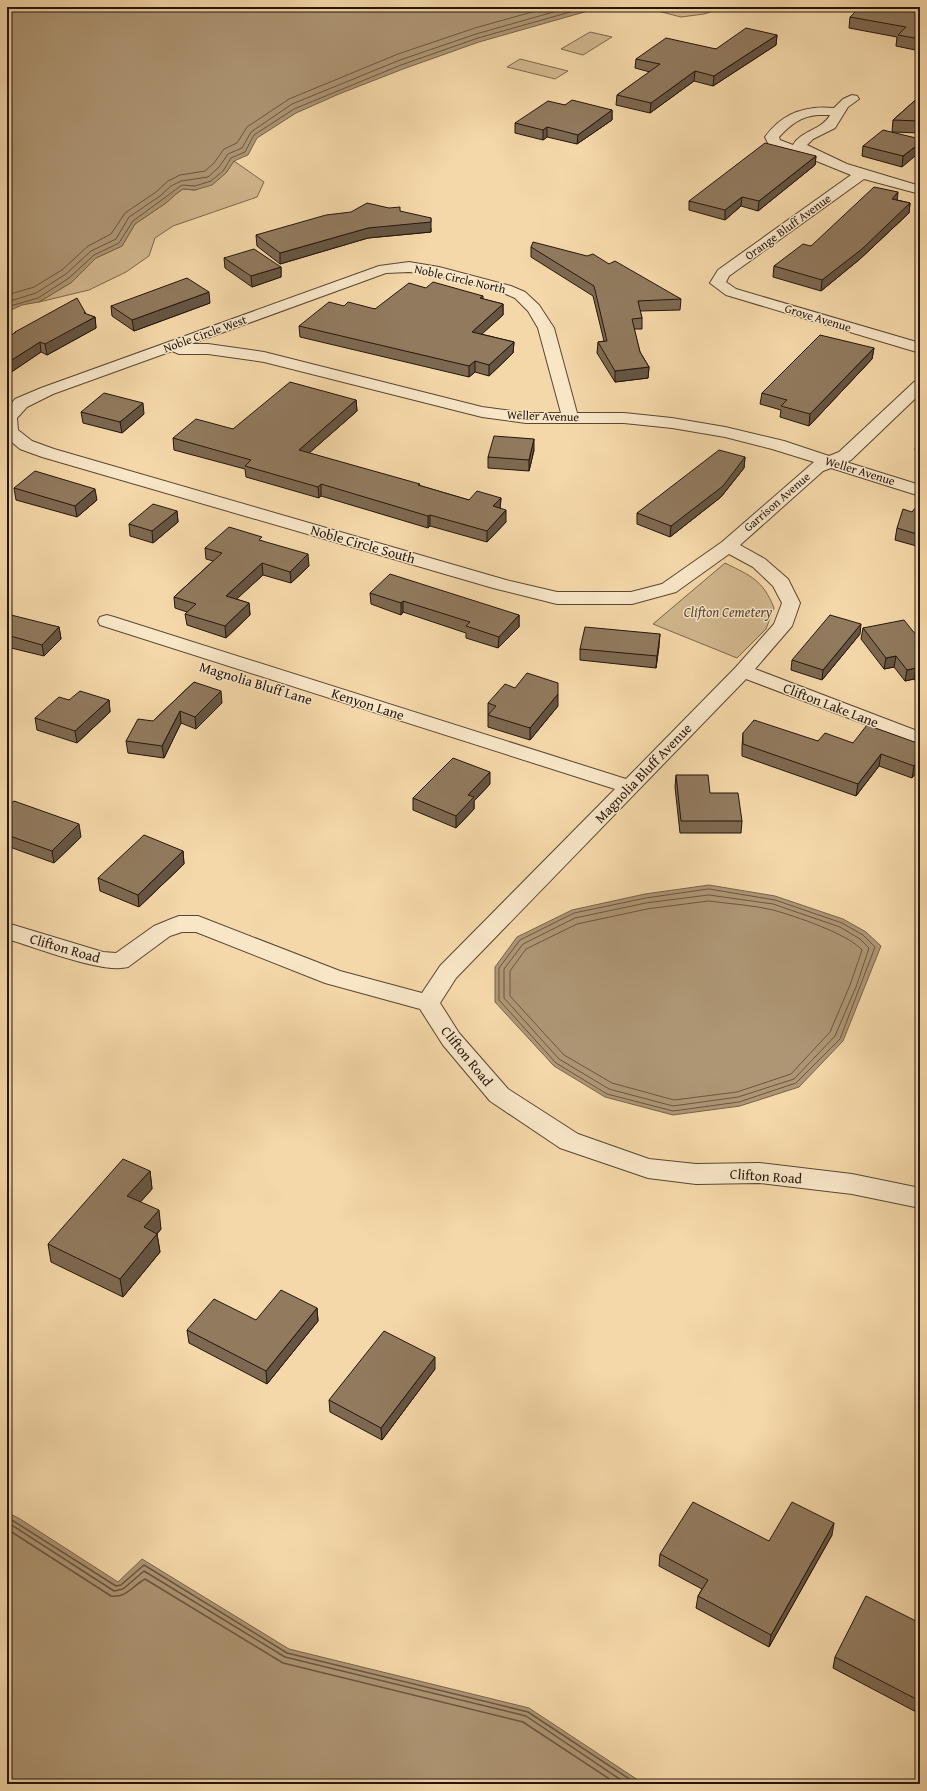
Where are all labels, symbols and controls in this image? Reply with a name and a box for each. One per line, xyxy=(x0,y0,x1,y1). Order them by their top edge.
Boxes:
street label: Orange Bluff Avenue xyxy=(741,189,835,264)
street label: Noble Circle North xyxy=(413,260,508,297)
street label: Grove Avenue xyxy=(783,299,854,336)
street label: Noble Circle West xyxy=(161,310,250,357)
street label: Weller Avenue xyxy=(507,406,580,425)
street label: Weller Avenue xyxy=(823,452,897,489)
street label: Garrison Avenue xyxy=(740,468,814,535)
street label: Noble Circle South xyxy=(308,519,418,569)
park label: Clifton Cemetery xyxy=(684,602,773,622)
street label: Magnolia Bluff Lane xyxy=(197,656,315,710)
street label: Clifton Lake Lane xyxy=(780,678,882,733)
street label: Kenyon Lane xyxy=(329,683,407,725)
street label: Magnolia Bluff Avenue xyxy=(590,718,696,827)
street label: Clifton Road xyxy=(27,928,103,968)
street label: Clifton Road xyxy=(436,1022,498,1091)
street label: Clifton Road xyxy=(729,1164,803,1189)

